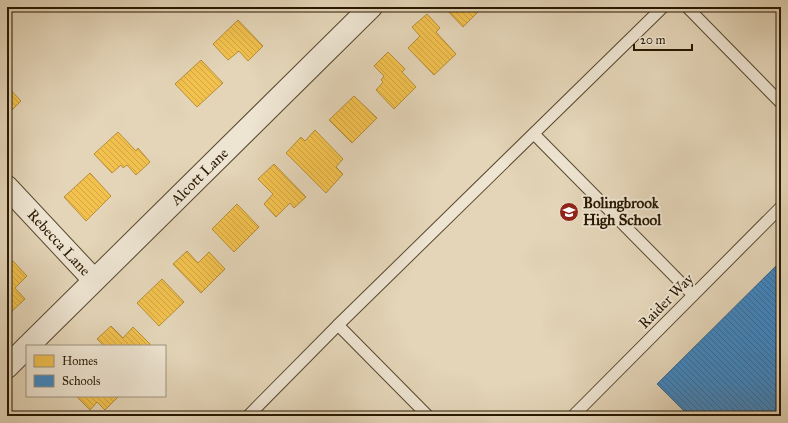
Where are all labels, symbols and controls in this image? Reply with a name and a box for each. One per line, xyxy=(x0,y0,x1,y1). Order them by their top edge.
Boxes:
scale bar xyxy=(634,26,692,52)
text: 20 m xyxy=(640,33,666,47)
street label: Alcott Lane xyxy=(166,144,232,210)
place label: Bolingbrook High School xyxy=(583,194,662,230)
school or university icon: Bolingbrook High School xyxy=(558,201,580,223)
street label: Rebecca Lane xyxy=(24,206,94,279)
street label: Raider Way xyxy=(635,269,698,332)
legend xyxy=(26,345,166,397)
text: Homes xyxy=(62,354,98,368)
text: Schools xyxy=(62,374,100,388)

